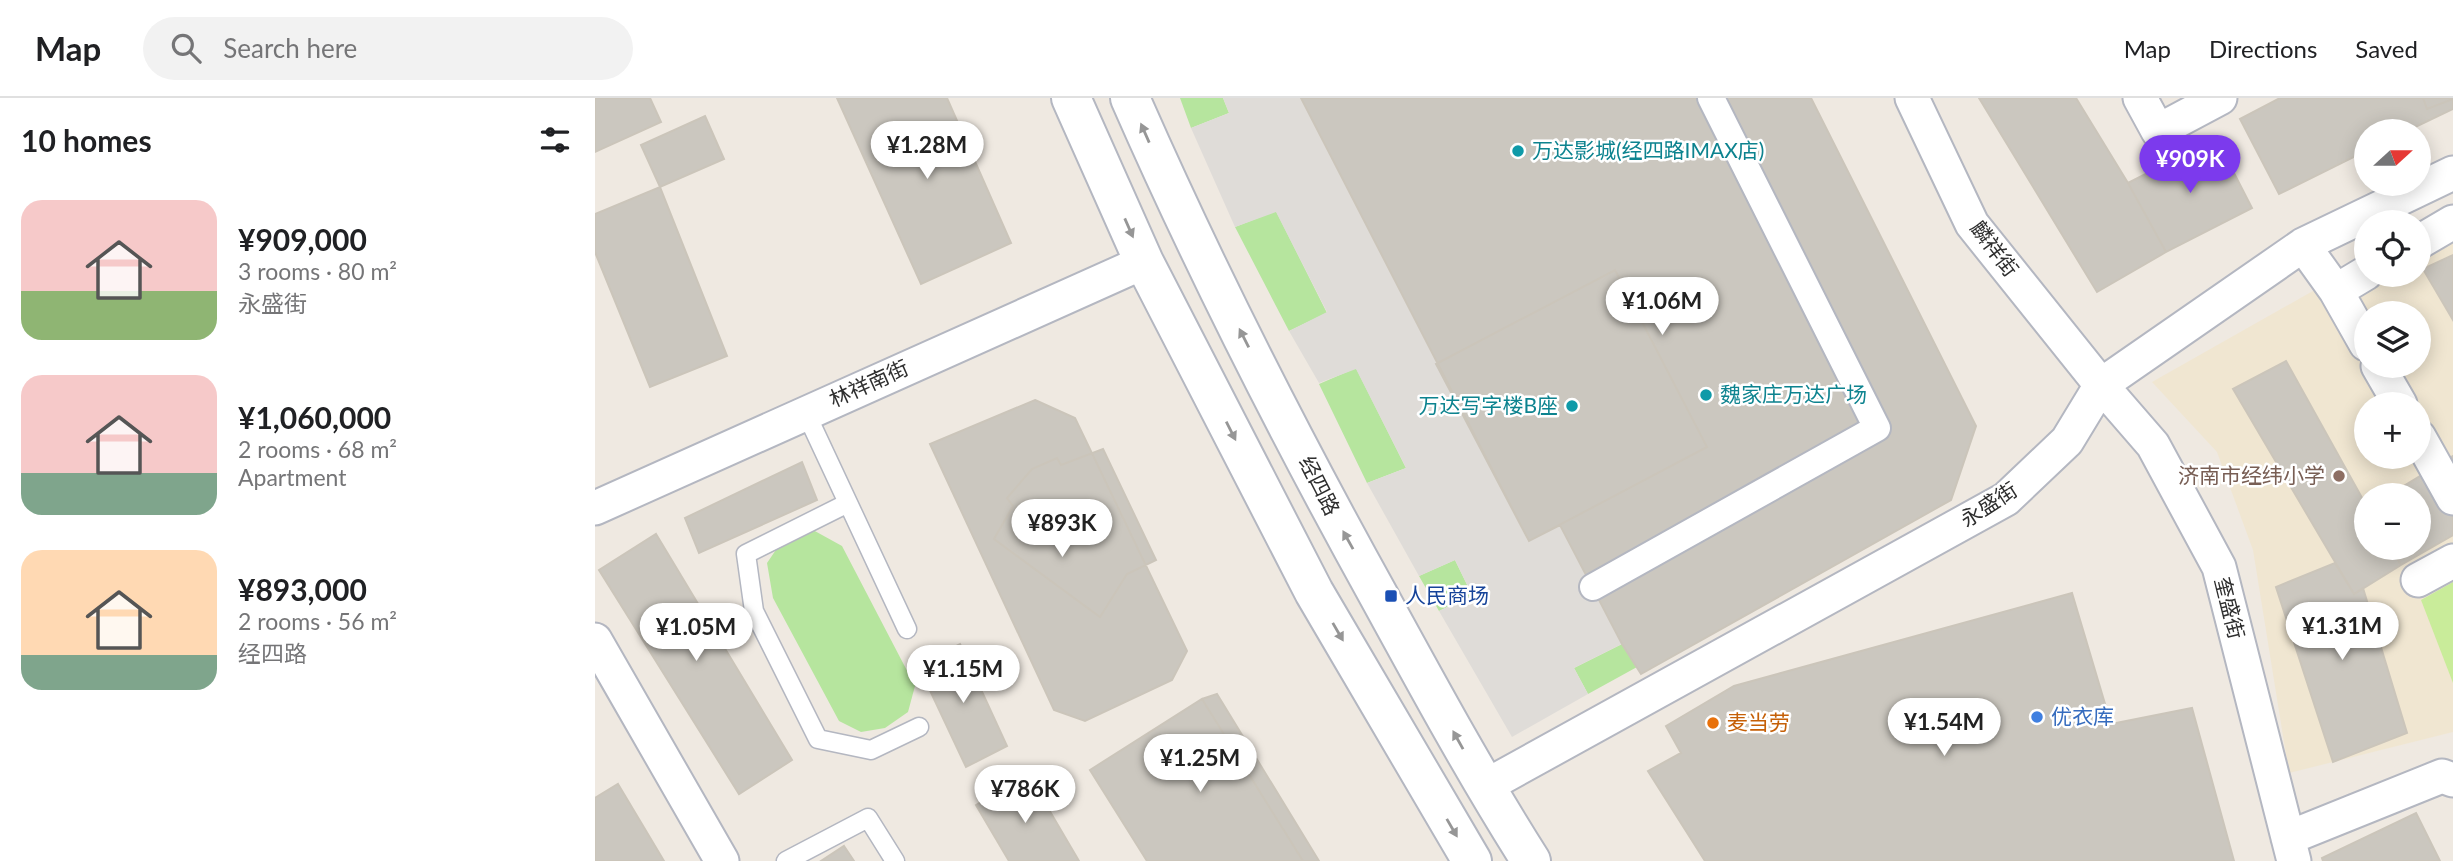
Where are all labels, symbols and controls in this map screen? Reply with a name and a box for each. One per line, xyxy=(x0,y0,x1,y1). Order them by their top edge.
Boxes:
search box xyxy=(143,17,633,80)
text: Map xyxy=(35,28,101,68)
icon: search xyxy=(167,29,205,67)
text: Search here xyxy=(223,32,357,64)
text: Map xyxy=(2124,34,2171,63)
text: Directions xyxy=(2209,34,2317,63)
text: Saved xyxy=(2355,34,2418,63)
north arrow xyxy=(2354,119,2431,196)
map controls xyxy=(2354,119,2431,560)
icon: filters xyxy=(536,121,574,159)
text: 10 homes xyxy=(21,122,152,158)
pin: ¥1.28M xyxy=(870,122,984,181)
one-way arrow xyxy=(1140,122,1151,143)
text: ¥1.28M xyxy=(887,130,967,158)
pin: ¥909K xyxy=(2141,136,2239,195)
place label: 万达影城(经四路IMAX店) xyxy=(1532,137,1764,162)
marker: 万达影城(经四路IMAX店) xyxy=(1510,143,1526,159)
text: ¥909K xyxy=(2155,144,2225,172)
button: locate xyxy=(2354,210,2431,287)
street label: 麟祥街 xyxy=(1966,215,2024,281)
one-way arrow xyxy=(1124,217,1135,238)
text: ¥909,000 xyxy=(238,221,367,257)
icon: home xyxy=(77,228,161,312)
text: 3 rooms · 80 m² xyxy=(238,257,397,285)
pin: ¥1.06M xyxy=(1605,278,1719,337)
text: ¥1.06M xyxy=(1622,286,1702,314)
text: 永盛街 xyxy=(238,289,307,317)
button: layers xyxy=(2354,301,2431,378)
one-way arrow xyxy=(1238,328,1249,348)
street label: 林祥南街 xyxy=(825,354,912,411)
place label: 魏家庄万达广场 xyxy=(1720,381,1867,406)
marker: 魏家庄万达广场 xyxy=(1698,387,1714,403)
place label: 万达写字楼B座 xyxy=(1418,392,1558,417)
button: + xyxy=(2354,392,2431,469)
marker: 万达写字楼B座 xyxy=(1564,398,1580,414)
text: ¥1,060,000 xyxy=(238,399,391,435)
icon: home xyxy=(77,403,161,487)
one-way arrow xyxy=(1225,421,1237,440)
text: 2 rooms · 68 m² xyxy=(238,435,397,463)
street label: 经四路 xyxy=(1295,452,1346,519)
place label: 济南市经纬小学 xyxy=(2178,462,2325,487)
text: Apartment xyxy=(238,463,346,491)
marker: 济南市经纬小学 xyxy=(2331,468,2347,484)
street label: 永盛街 xyxy=(1955,476,2021,531)
button: − xyxy=(2354,483,2431,560)
pin: ¥893K xyxy=(1013,500,1111,559)
text: ¥893K xyxy=(1027,508,1097,536)
one-way arrow xyxy=(1342,531,1354,550)
text: ¥893,000 xyxy=(238,571,367,607)
street label: 奎盛街 xyxy=(2211,574,2250,641)
icon: home xyxy=(77,578,161,662)
place label: 人民商场 xyxy=(1405,582,1489,607)
marker: 人民商场 xyxy=(1383,588,1399,604)
pin: ¥1.31M xyxy=(2285,602,2399,662)
pin: ¥1.05M xyxy=(639,603,753,663)
text: 2 rooms · 56 m² xyxy=(238,607,397,635)
text: ¥1.31M xyxy=(2302,611,2382,639)
text: ¥1.05M xyxy=(656,612,736,640)
one-way arrow xyxy=(1331,622,1344,641)
text: 经四路 xyxy=(238,639,307,667)
pin: ¥1.15M xyxy=(906,646,1020,705)
text: ¥1.15M xyxy=(923,654,1003,682)
pin: ¥1.54M xyxy=(1887,698,2001,758)
place label: 优衣库 xyxy=(2051,703,2114,728)
text: ¥1.54M xyxy=(1904,707,1984,735)
place label: 麦当劳 xyxy=(1727,709,1790,734)
marker: 优衣库 xyxy=(2029,709,2045,725)
marker: 麦当劳 xyxy=(1705,715,1721,731)
one-way arrow xyxy=(1452,730,1464,749)
pin: ¥1.25M xyxy=(1143,734,1257,794)
text: ¥1.25M xyxy=(1160,743,1240,771)
pin: ¥786K xyxy=(976,766,1074,825)
text: ¥786K xyxy=(990,774,1060,802)
one-way arrow xyxy=(1446,818,1458,838)

